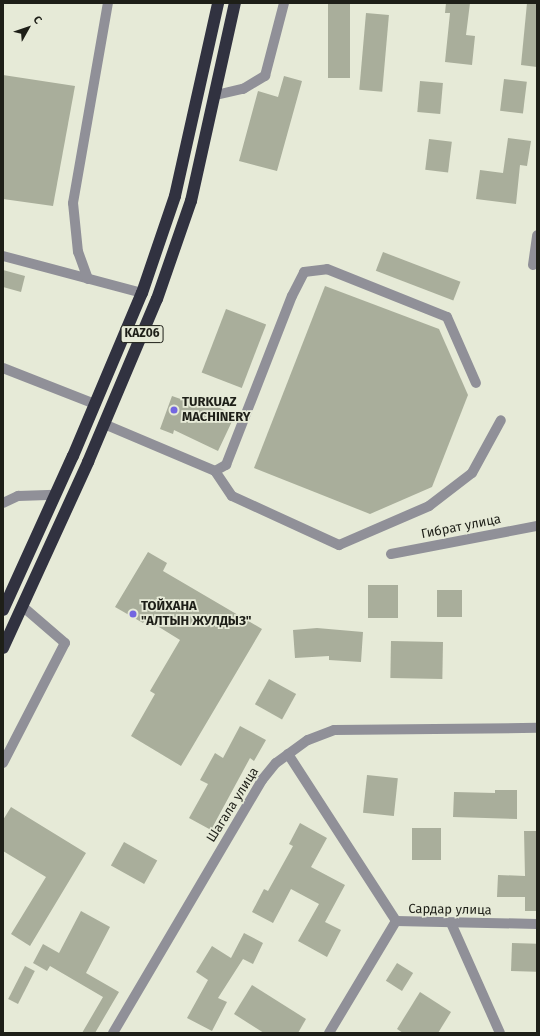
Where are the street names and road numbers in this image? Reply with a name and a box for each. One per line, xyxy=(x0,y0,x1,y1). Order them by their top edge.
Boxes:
road number: KАZ06 xyxy=(120,324,164,344)
street label: Гибрат улица xyxy=(420,512,502,542)
street label: Шагала улица xyxy=(204,765,262,845)
street label: Сардар улица xyxy=(408,901,492,919)

